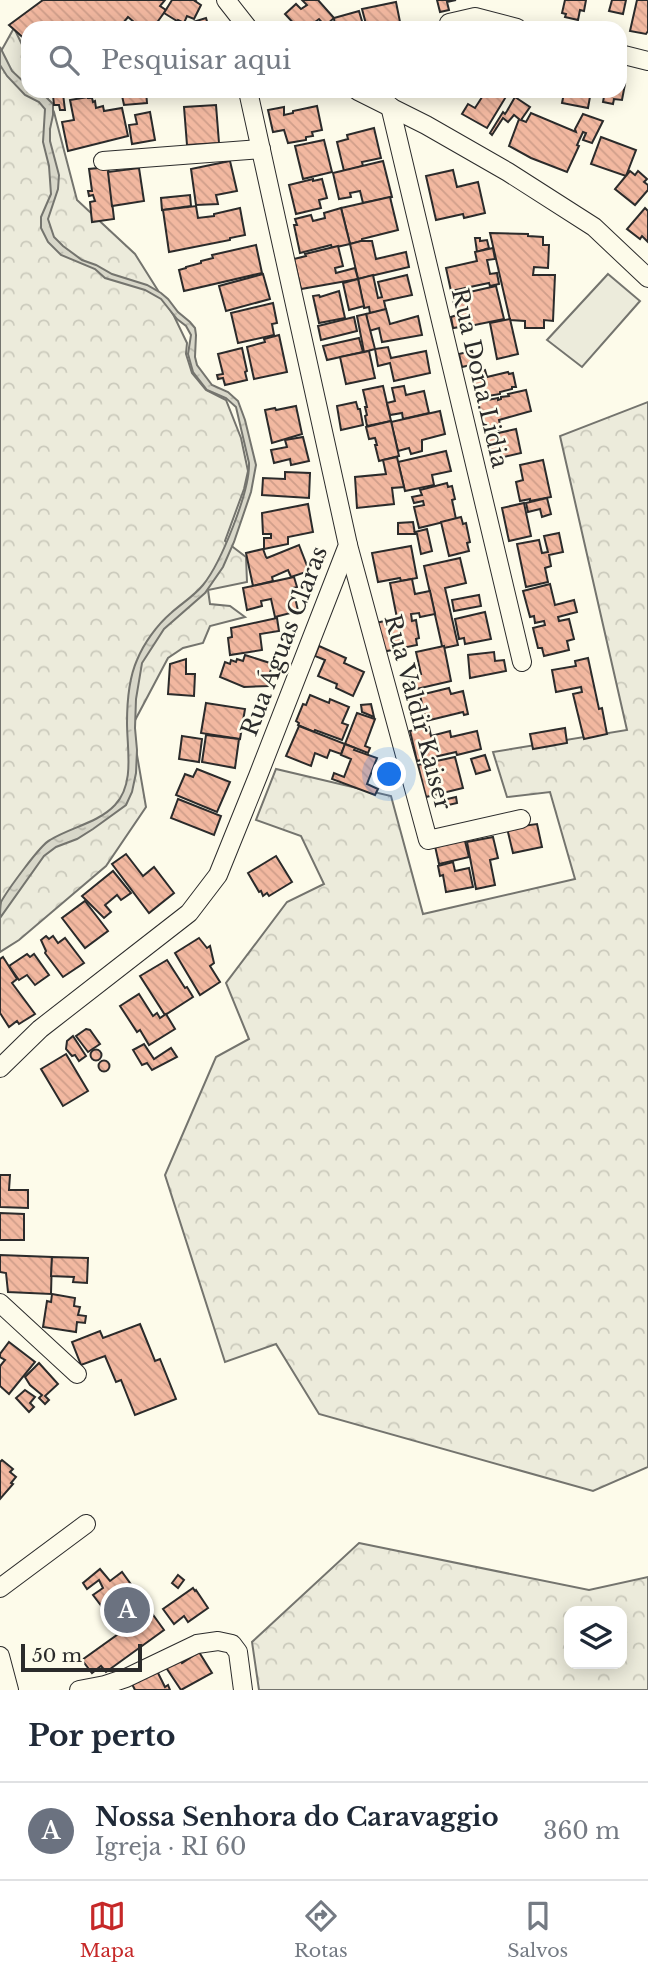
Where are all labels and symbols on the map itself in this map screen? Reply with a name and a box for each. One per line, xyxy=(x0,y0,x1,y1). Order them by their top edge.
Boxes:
street label: Rua Dona Lidia xyxy=(446,285,514,471)
street label: Rua Águas Claras xyxy=(234,542,333,740)
street label: Rua Valdir Kaiser xyxy=(378,611,458,813)
your location xyxy=(372,757,406,791)
pin: A xyxy=(104,1584,150,1636)
scale bar xyxy=(21,1641,142,1673)

